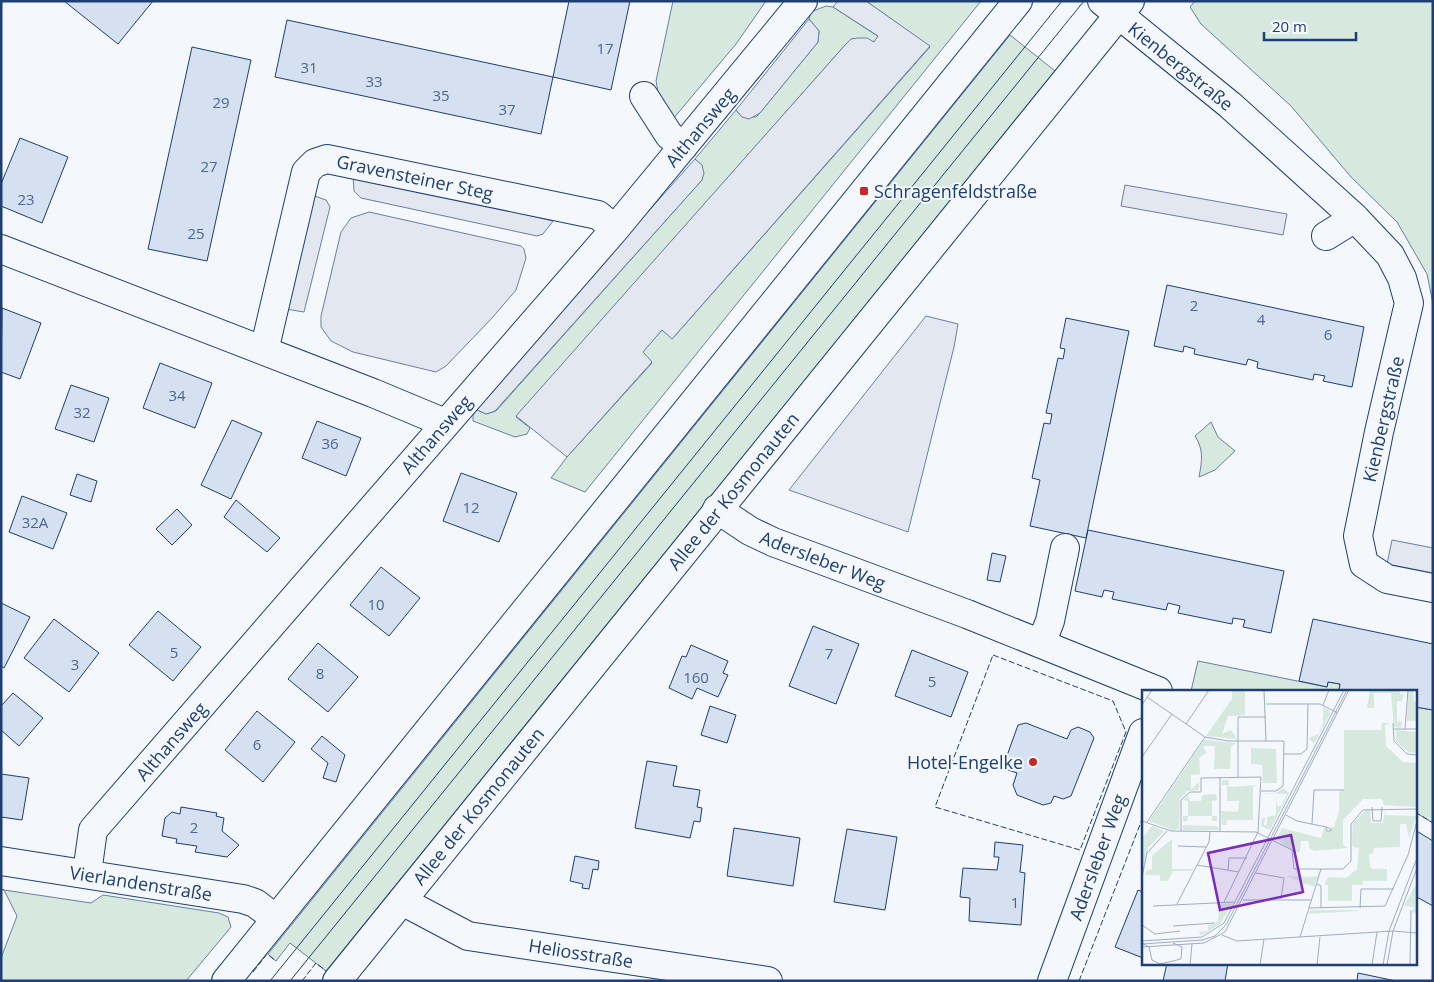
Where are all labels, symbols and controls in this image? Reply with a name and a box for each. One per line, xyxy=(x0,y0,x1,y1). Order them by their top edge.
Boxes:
scale bar xyxy=(1264,10,1356,42)
street label: Kienbergstraße xyxy=(1123,16,1239,116)
text: 20 m xyxy=(1272,16,1307,36)
house number: 17 xyxy=(596,38,614,58)
house number: 31 xyxy=(300,57,318,77)
house number: 33 xyxy=(365,71,383,91)
street label: Althansweg xyxy=(660,82,740,172)
house number: 35 xyxy=(432,85,450,105)
house number: 29 xyxy=(212,92,230,112)
house number: 37 xyxy=(498,99,516,119)
street label: Gravensteiner Steg xyxy=(334,149,496,205)
house number: 27 xyxy=(200,156,218,176)
place label: Schragenfeldstraße xyxy=(874,179,1037,203)
marker: Schragenfeldstraße xyxy=(858,185,870,197)
house number: 23 xyxy=(17,189,35,209)
house number: 25 xyxy=(187,223,205,243)
house number: 2 xyxy=(1190,295,1198,315)
house number: 4 xyxy=(1257,309,1266,329)
house number: 6 xyxy=(1324,324,1332,344)
street label: Kienbergstraße xyxy=(1357,354,1409,484)
house number: 34 xyxy=(168,385,186,405)
street label: Althansweg xyxy=(395,389,477,478)
house number: 32 xyxy=(73,402,91,422)
street label: Allee der Kosmonauten xyxy=(662,407,804,575)
house number: 36 xyxy=(321,433,339,453)
house number: 12 xyxy=(462,497,480,517)
house number: 32A xyxy=(22,512,49,532)
street label: Adersleber Weg xyxy=(757,525,889,595)
house number: 10 xyxy=(367,594,385,614)
house number: 5 xyxy=(170,642,178,662)
house number: 7 xyxy=(825,643,833,663)
house number: 3 xyxy=(71,654,79,674)
house number: 8 xyxy=(316,663,324,683)
house number: 160 xyxy=(683,667,709,687)
house number: 5 xyxy=(928,671,936,691)
inset map xyxy=(1142,690,1416,964)
street label: Althansweg xyxy=(130,696,212,785)
street label: Allee der Kosmonauten xyxy=(407,722,549,890)
house number: 6 xyxy=(253,734,261,754)
place label: Hotel-Engelke xyxy=(907,750,1023,774)
marker: Hotel-Engelke xyxy=(1027,756,1039,768)
street label: Adersleber Weg xyxy=(1063,790,1131,923)
house number: 2 xyxy=(190,817,198,837)
street label: Vierlandenstraße xyxy=(68,860,214,906)
house number: 1 xyxy=(1011,892,1019,912)
street label: Heliosstraße xyxy=(527,933,635,973)

